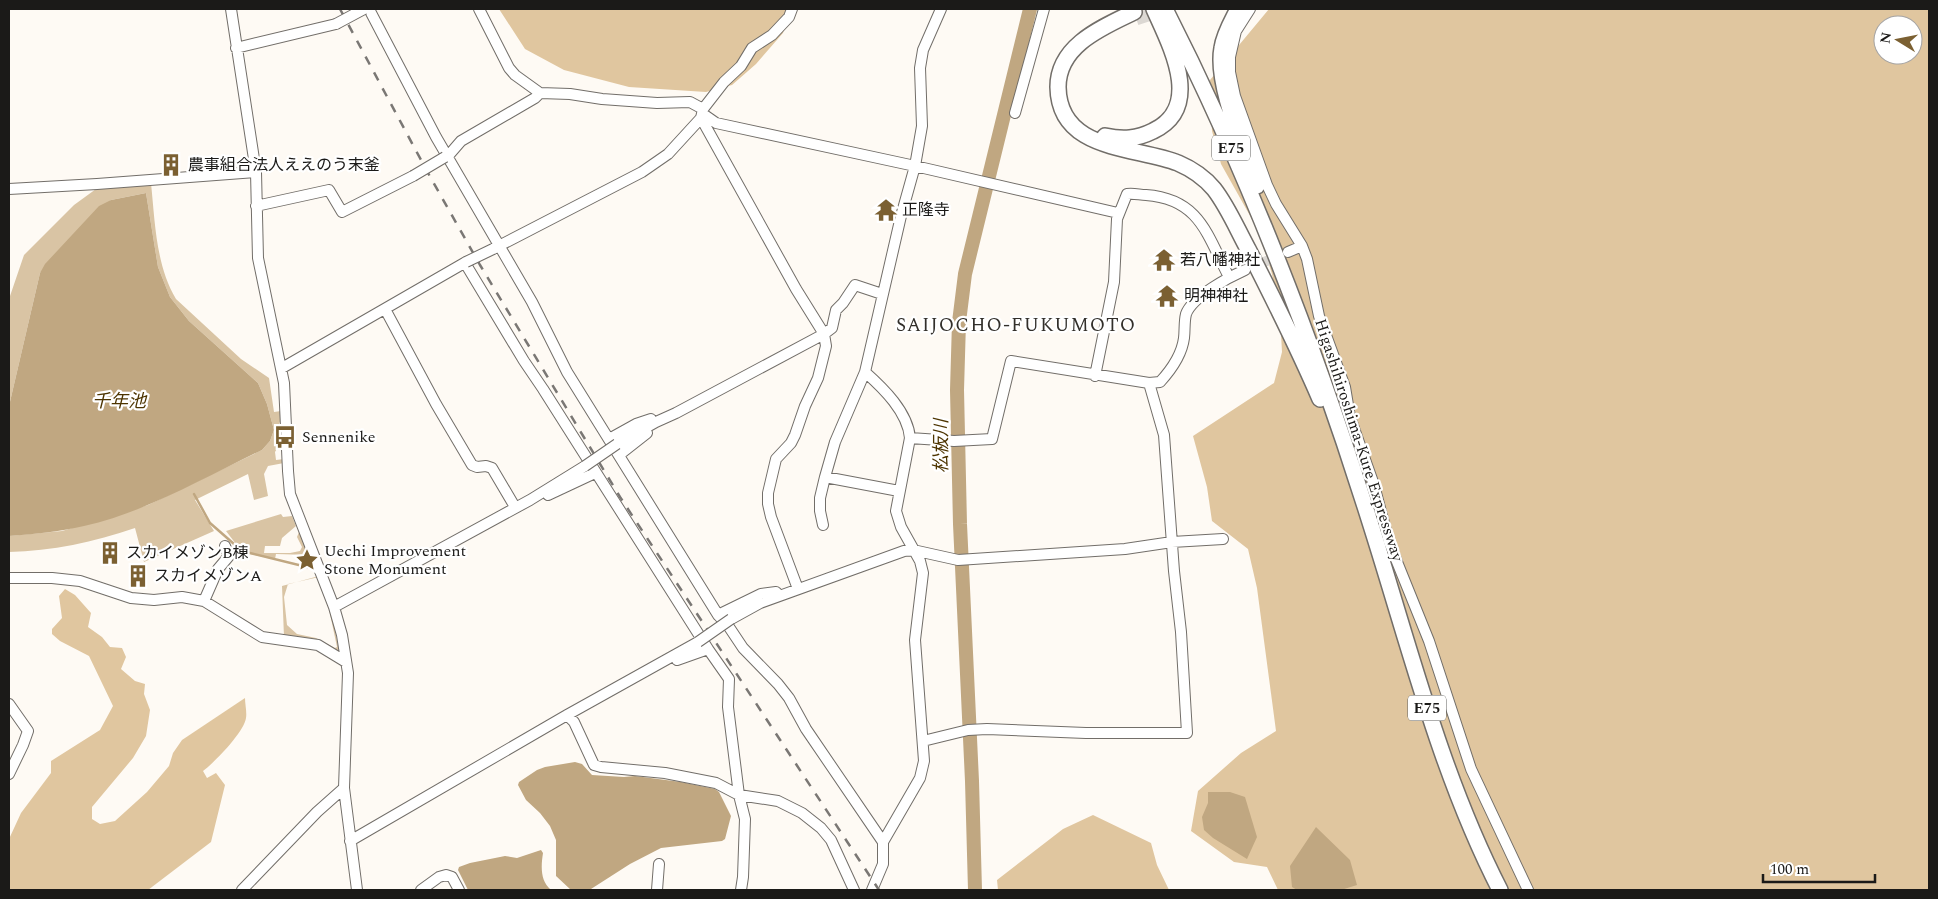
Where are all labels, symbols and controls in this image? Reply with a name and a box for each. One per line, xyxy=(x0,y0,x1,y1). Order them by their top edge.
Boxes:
north arrow xyxy=(1873,15,1923,65)
text: N xyxy=(1874,30,1897,45)
road number: E75 xyxy=(1212,136,1250,160)
building icon: 農事組合法人ええのう末釜 xyxy=(158,152,184,178)
place label: 農事組合法人ええのう末釜 xyxy=(188,153,380,177)
temple icon: 正隆寺 xyxy=(873,197,899,223)
place label: 正隆寺 xyxy=(902,198,950,222)
temple icon: 若八幡神社 xyxy=(1151,247,1177,273)
place label: 若八幡神社 xyxy=(1180,248,1260,272)
temple icon: 明神神社 xyxy=(1154,283,1180,309)
place label: 明神神社 xyxy=(1184,284,1248,308)
district label: SAIJOCHO-FUKUMOTO xyxy=(896,311,1136,340)
street label: Higashihiroshima-Kure Expressway xyxy=(1308,316,1410,566)
water label: 千年池 xyxy=(92,388,148,415)
water label: 松板川 xyxy=(928,417,955,473)
bus stop icon: Sennenike xyxy=(272,424,298,450)
place label: Sennenike xyxy=(302,425,376,449)
place label: Uechi Improvement Stone Monument xyxy=(324,539,467,581)
building icon: スカイメゾンB棟 xyxy=(97,540,123,566)
place label: スカイメゾンB棟 xyxy=(126,541,249,565)
place icon: Uechi Improvement Stone Monument xyxy=(294,547,320,573)
building icon: スカイメゾンA xyxy=(125,563,151,589)
place label: スカイメゾンA xyxy=(154,564,262,588)
road number: E75 xyxy=(1408,696,1446,720)
scale bar xyxy=(1763,852,1876,884)
text: 100 m xyxy=(1770,858,1809,881)

